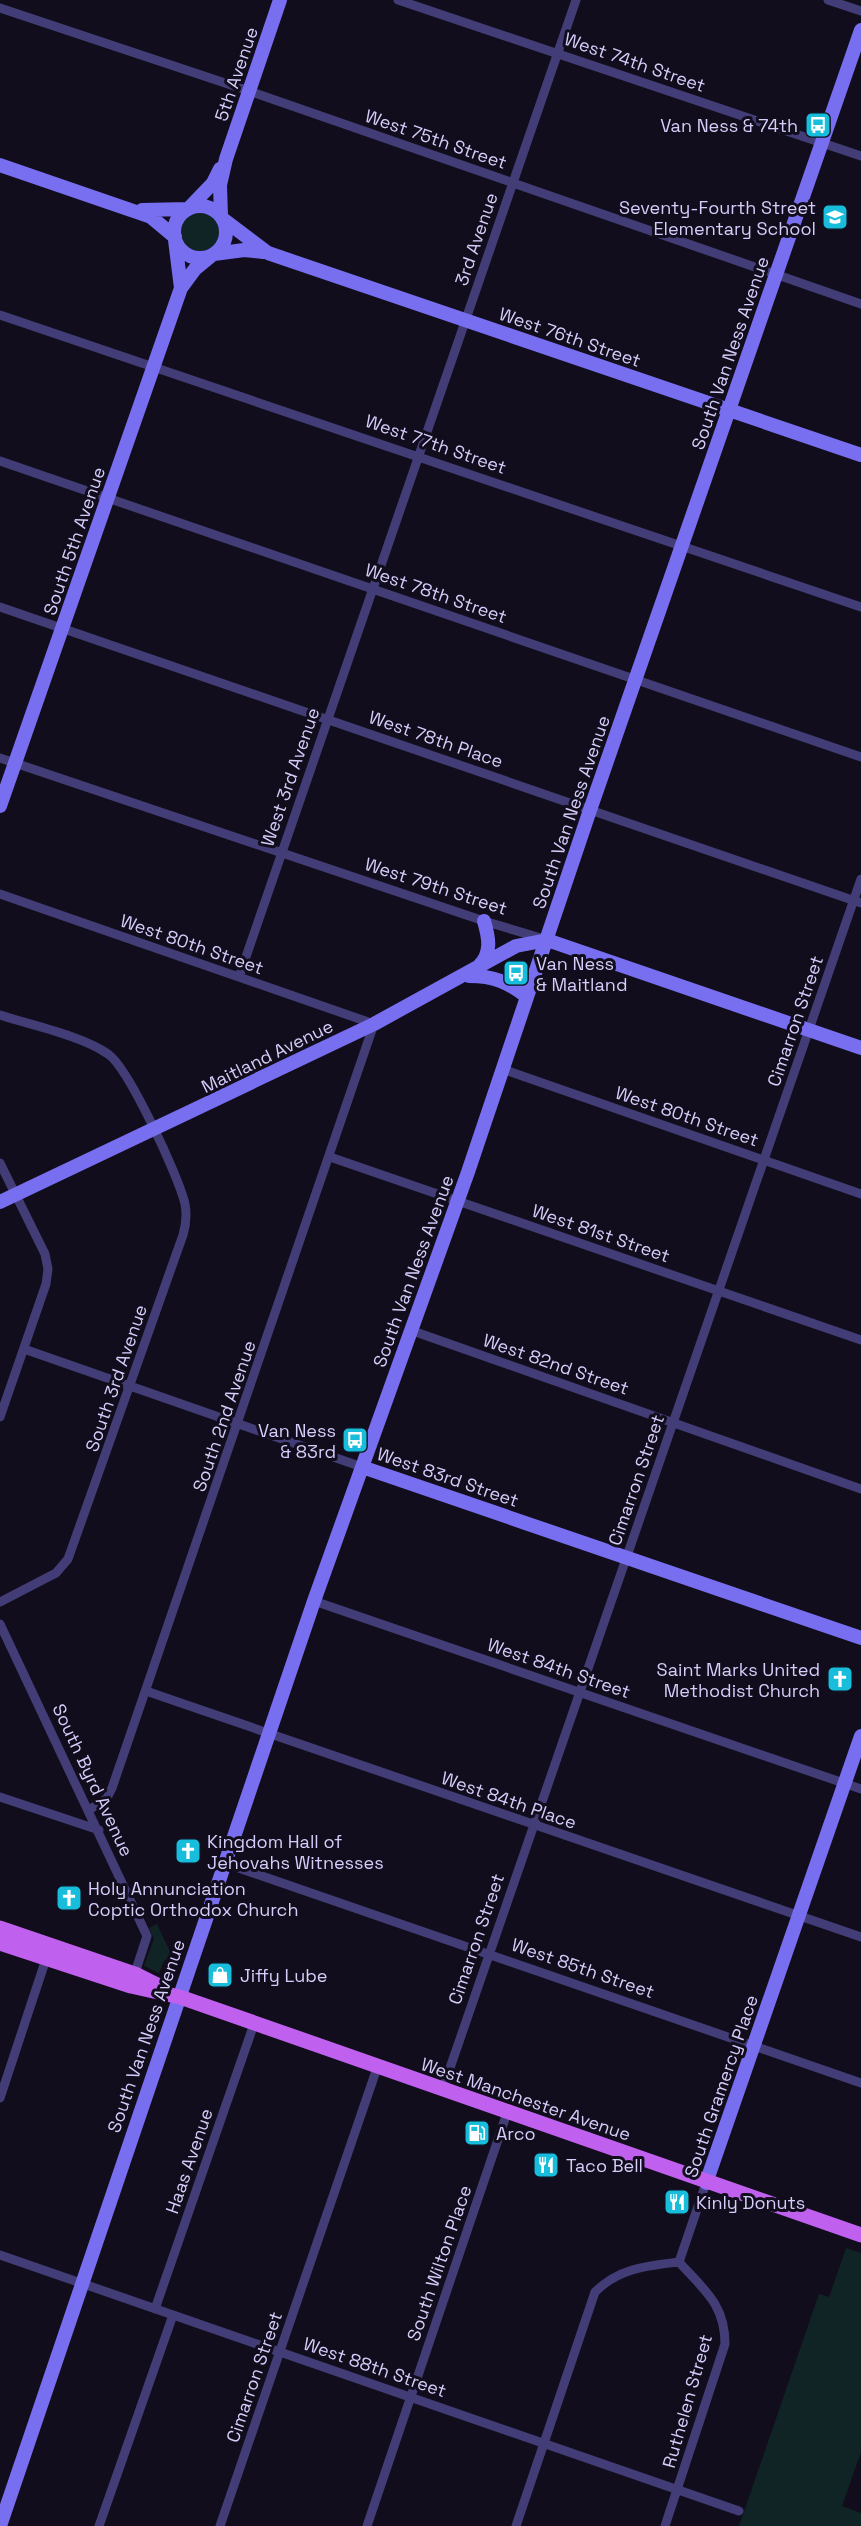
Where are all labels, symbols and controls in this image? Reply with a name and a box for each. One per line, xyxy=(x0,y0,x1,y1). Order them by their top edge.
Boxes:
street label: 5th Avenue xyxy=(209,24,263,124)
street label: West 74th Street xyxy=(561,27,709,97)
street label: West 75th Street xyxy=(362,104,510,174)
bus stop icon: Van Ness & 74th xyxy=(803,110,833,140)
place label: Van Ness & 74th xyxy=(660,114,798,137)
street label: 3rd Avenue xyxy=(449,189,503,289)
place label: Seventy-Fourth Street Elementary School xyxy=(619,196,816,240)
school or university icon: Seventy-Fourth Street Elementary School xyxy=(820,202,850,232)
street label: South Van Ness Avenue xyxy=(686,253,774,453)
street label: West 76th Street xyxy=(496,302,644,372)
street label: West 77th Street xyxy=(362,409,510,479)
street label: South 5th Avenue xyxy=(38,464,110,618)
street label: West 78th Street xyxy=(362,558,510,628)
street label: West 3rd Avenue xyxy=(255,705,325,849)
street label: West 78th Place xyxy=(366,705,506,773)
street label: South Van Ness Avenue xyxy=(527,712,615,912)
street label: West 79th Street xyxy=(362,852,510,920)
street label: West 80th Street xyxy=(117,909,267,979)
place label: Van Ness & Maitland xyxy=(536,952,628,996)
street label: Cimarron Street xyxy=(762,953,828,1089)
bus stop icon: Van Ness & Maitland xyxy=(501,958,531,988)
street label: Maitland Avenue xyxy=(197,1014,337,1098)
street label: West 80th Street xyxy=(612,1081,762,1151)
street label: South Van Ness Avenue xyxy=(367,1172,459,1370)
street label: West 81st Street xyxy=(529,1199,673,1267)
street label: South 3rd Avenue xyxy=(80,1301,152,1455)
street label: West 82nd Street xyxy=(480,1328,632,1400)
street label: South 2nd Avenue xyxy=(187,1337,261,1495)
street label: Cimarron Street xyxy=(603,1412,669,1548)
place label: Van Ness & 83rd xyxy=(258,1419,336,1463)
bus stop icon: Van Ness & 83rd xyxy=(340,1425,370,1455)
street label: West 83rd Street xyxy=(374,1442,522,1512)
street label: West 84th Street xyxy=(484,1633,634,1703)
place label: Saint Marks United Methodist Church xyxy=(657,1658,820,1702)
church icon: Saint Marks United Methodist Church xyxy=(825,1664,855,1694)
street label: South Byrd Avenue xyxy=(47,1700,139,1860)
street label: West 84th Place xyxy=(438,1766,580,1834)
place label: Kingdom Hall of Jehovahs Witnesses xyxy=(207,1830,384,1874)
church icon: Kingdom Hall of Jehovahs Witnesses xyxy=(173,1836,203,1866)
street label: Cimarron Street xyxy=(443,1871,509,2007)
place label: Holy Annunciation Coptic Orthodox Church xyxy=(88,1877,298,1921)
church icon: Holy Annunciation Coptic Orthodox Church xyxy=(54,1883,84,1913)
street label: West 85th Street xyxy=(509,1933,657,2003)
street label: South Van Ness Avenue xyxy=(102,1936,190,2136)
shop icon: Jiffy Lube xyxy=(205,1960,235,1990)
place label: Jiffy Lube xyxy=(240,1964,328,1987)
street label: South Gramercy Place xyxy=(679,1992,763,2180)
street label: West Manchester Avenue xyxy=(418,2052,634,2146)
street label: Haas Avenue xyxy=(160,2105,218,2217)
fuel station icon: Arco xyxy=(462,2118,492,2148)
place label: Arco xyxy=(496,2122,536,2145)
restaurant icon: Taco Bell xyxy=(531,2150,561,2180)
place label: Taco Bell xyxy=(566,2154,643,2177)
street label: South Wilton Place xyxy=(402,2182,476,2344)
restaurant icon: Kinly Donuts xyxy=(662,2187,692,2217)
place label: Kinly Donuts xyxy=(696,2191,805,2214)
street label: Cimarron Street xyxy=(221,2309,287,2445)
street label: Ruthelen Street xyxy=(657,2331,717,2471)
street label: West 88th Street xyxy=(300,2332,450,2402)

